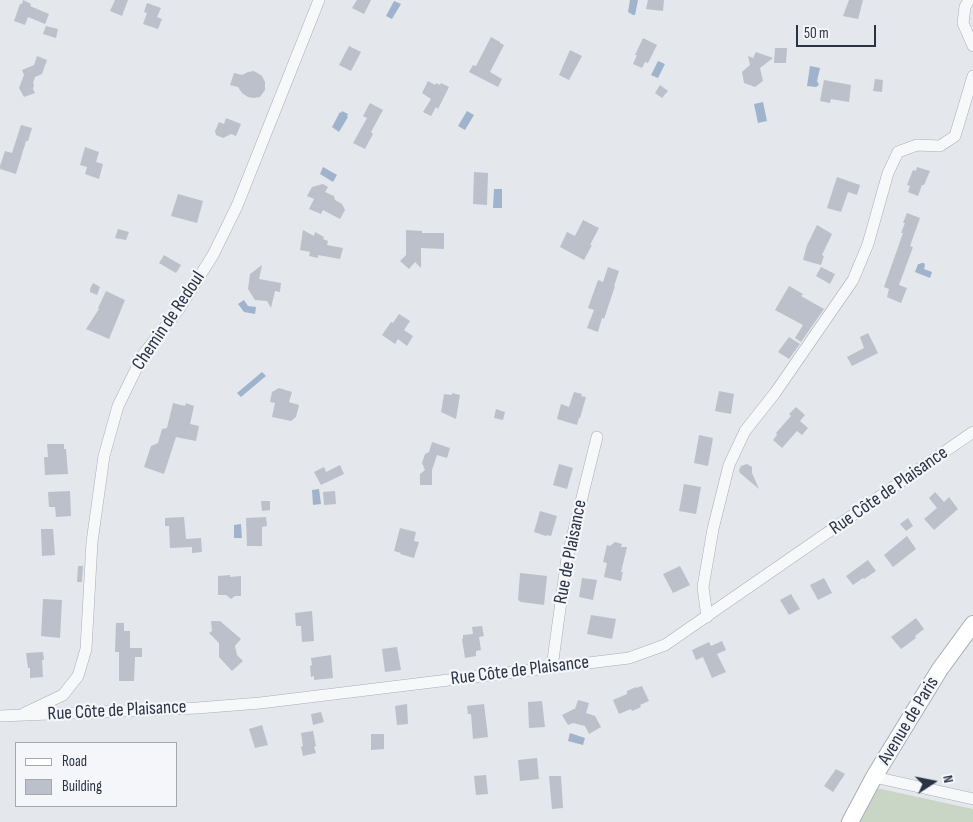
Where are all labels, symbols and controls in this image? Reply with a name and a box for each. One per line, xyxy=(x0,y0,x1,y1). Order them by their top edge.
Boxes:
scale bar xyxy=(798,15,878,47)
text: 50 m xyxy=(804,24,829,43)
street label: Chemin de Redoul xyxy=(128,267,210,375)
street label: Rue Côte de Plaisance xyxy=(826,442,952,540)
street label: Rue de Plaisance xyxy=(550,498,592,606)
street label: Rue Côte de Plaisance xyxy=(450,651,590,691)
street label: Avenue de Paris xyxy=(874,673,944,769)
street label: Rue Côte de Plaisance xyxy=(47,696,187,726)
legend xyxy=(15,742,178,807)
text: Road xyxy=(62,752,87,771)
north arrow xyxy=(908,757,958,807)
text: N xyxy=(939,774,957,784)
text: Building xyxy=(62,777,102,796)

